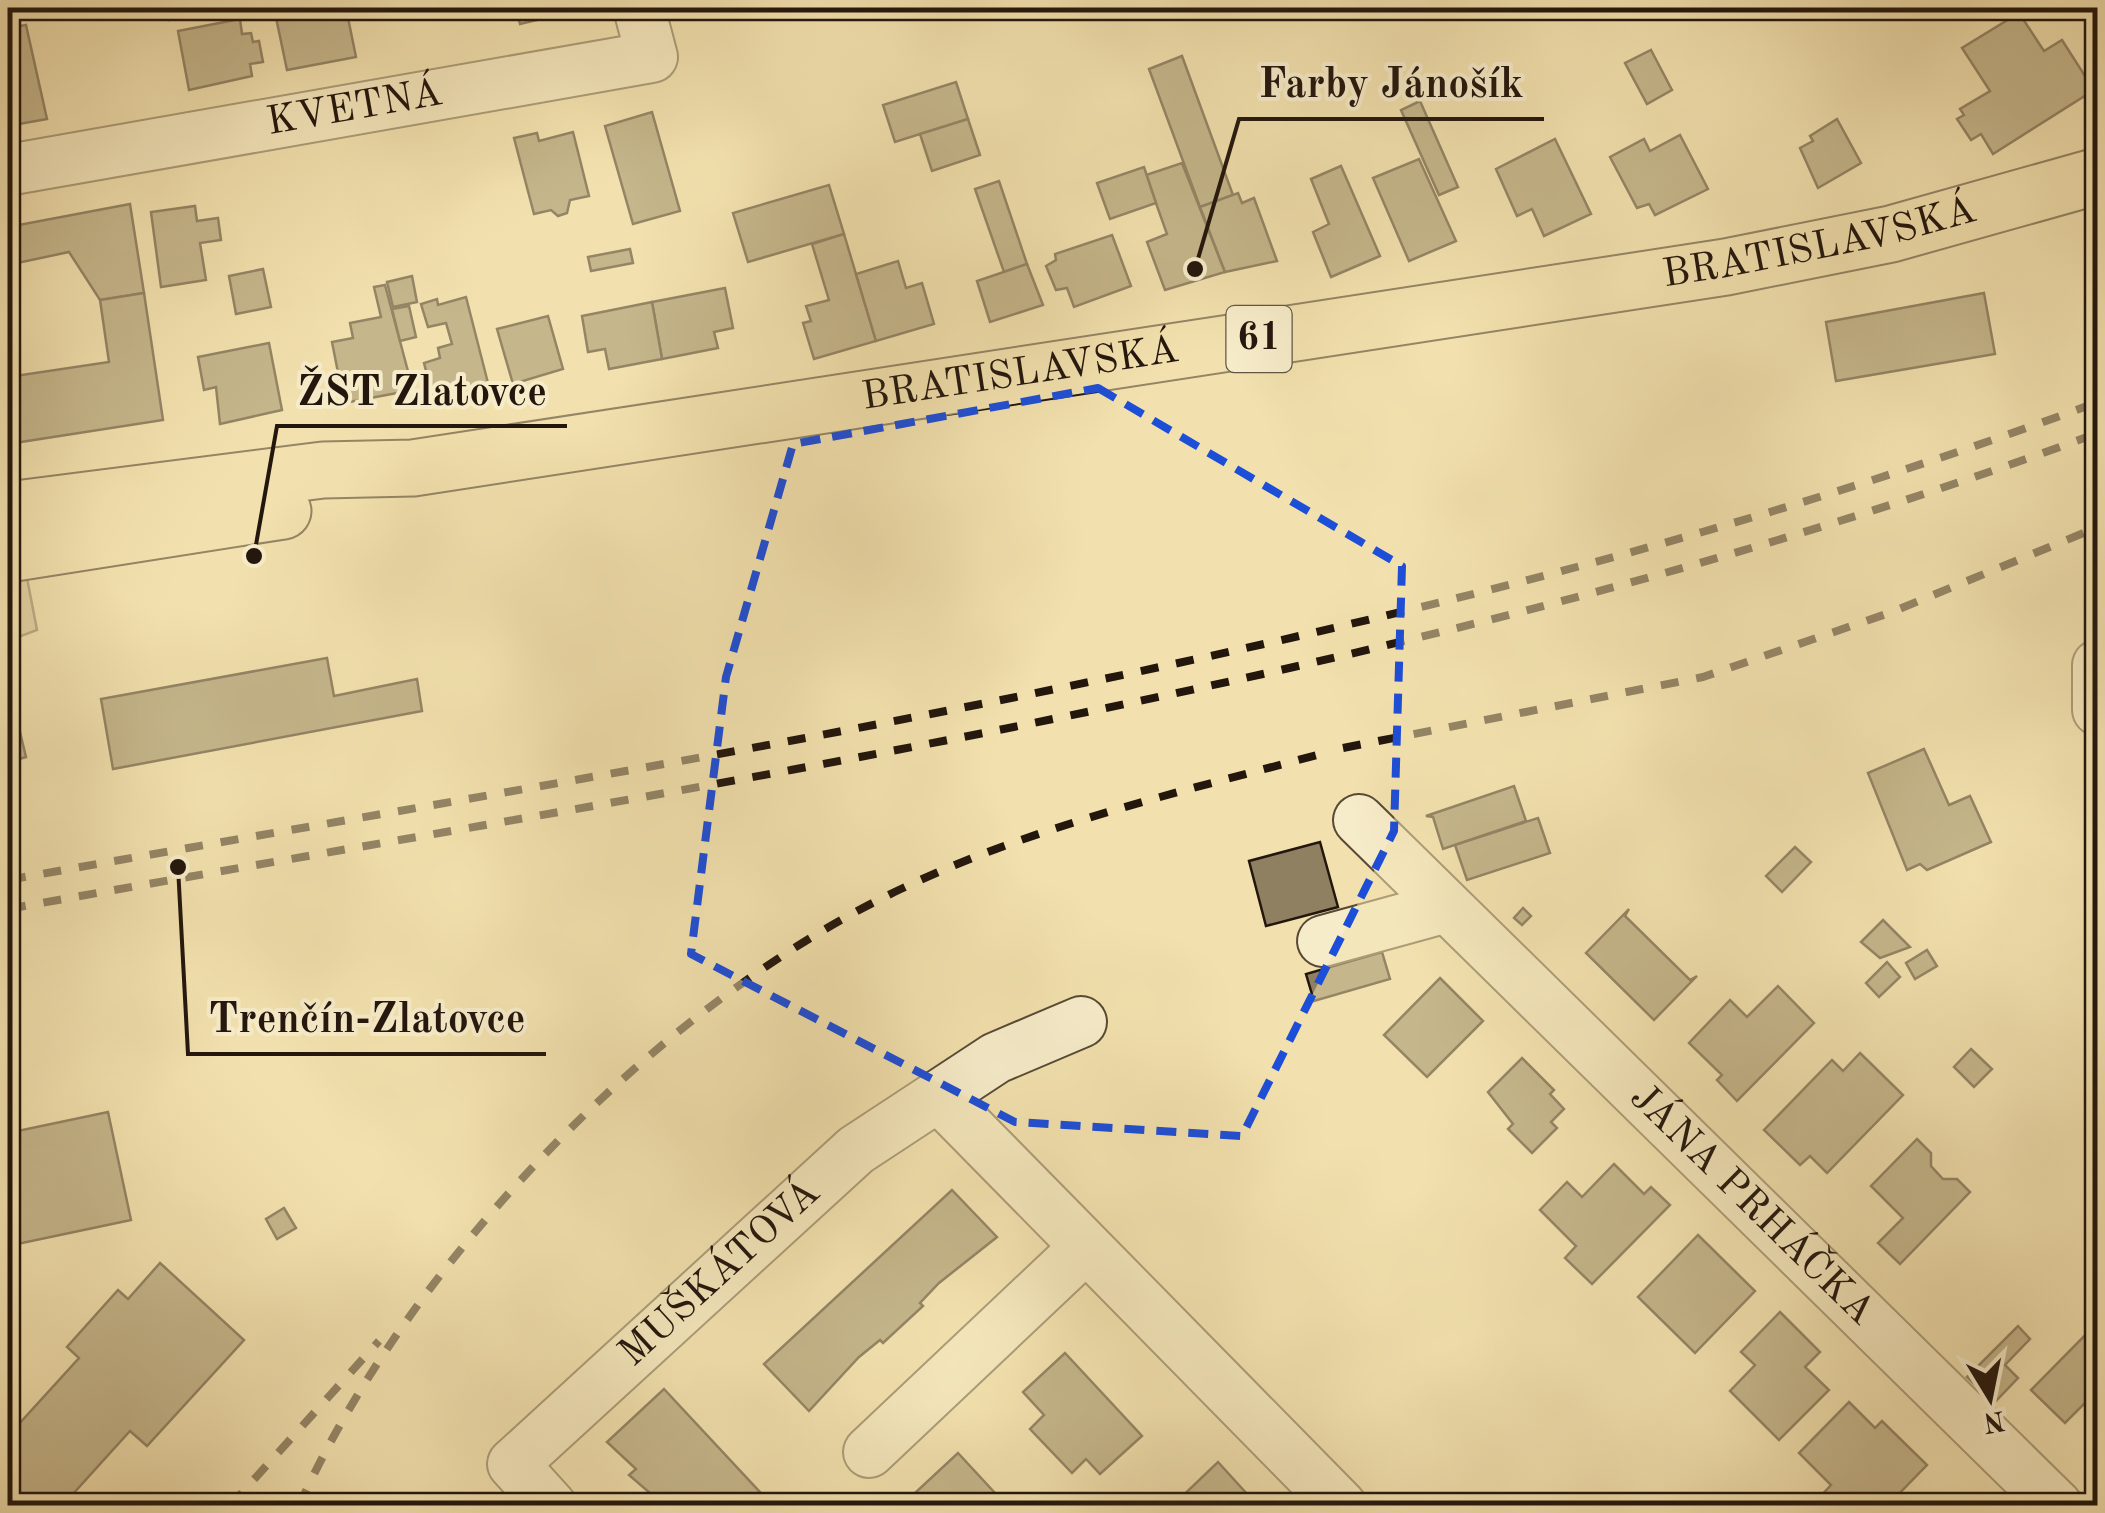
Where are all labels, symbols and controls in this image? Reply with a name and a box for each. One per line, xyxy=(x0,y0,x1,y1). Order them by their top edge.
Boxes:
callout: Farby Jánošík xyxy=(1239,47,1544,119)
text: Farby Jánošík xyxy=(1259,65,1523,107)
street label: KVETNÁ xyxy=(264,66,446,144)
street label: BRATISLAVSKÁ xyxy=(1660,183,1981,296)
road number: 61 xyxy=(1226,306,1292,372)
street label: BRATISLAVSKÁ xyxy=(859,323,1181,419)
callout: ŽST Zlatovce xyxy=(277,354,567,426)
text: ŽST Zlatovce xyxy=(297,365,547,415)
callout: Trenčín-Zlatovce xyxy=(188,982,546,1054)
text: Trenčín-Zlatovce xyxy=(208,1000,526,1042)
street label: JÁNA PRHÁČKA xyxy=(1622,1078,1881,1334)
street label: MUŠKÁTOVÁ xyxy=(613,1167,828,1375)
north arrow xyxy=(1940,1348,2040,1448)
text: N xyxy=(1980,1404,2007,1435)

